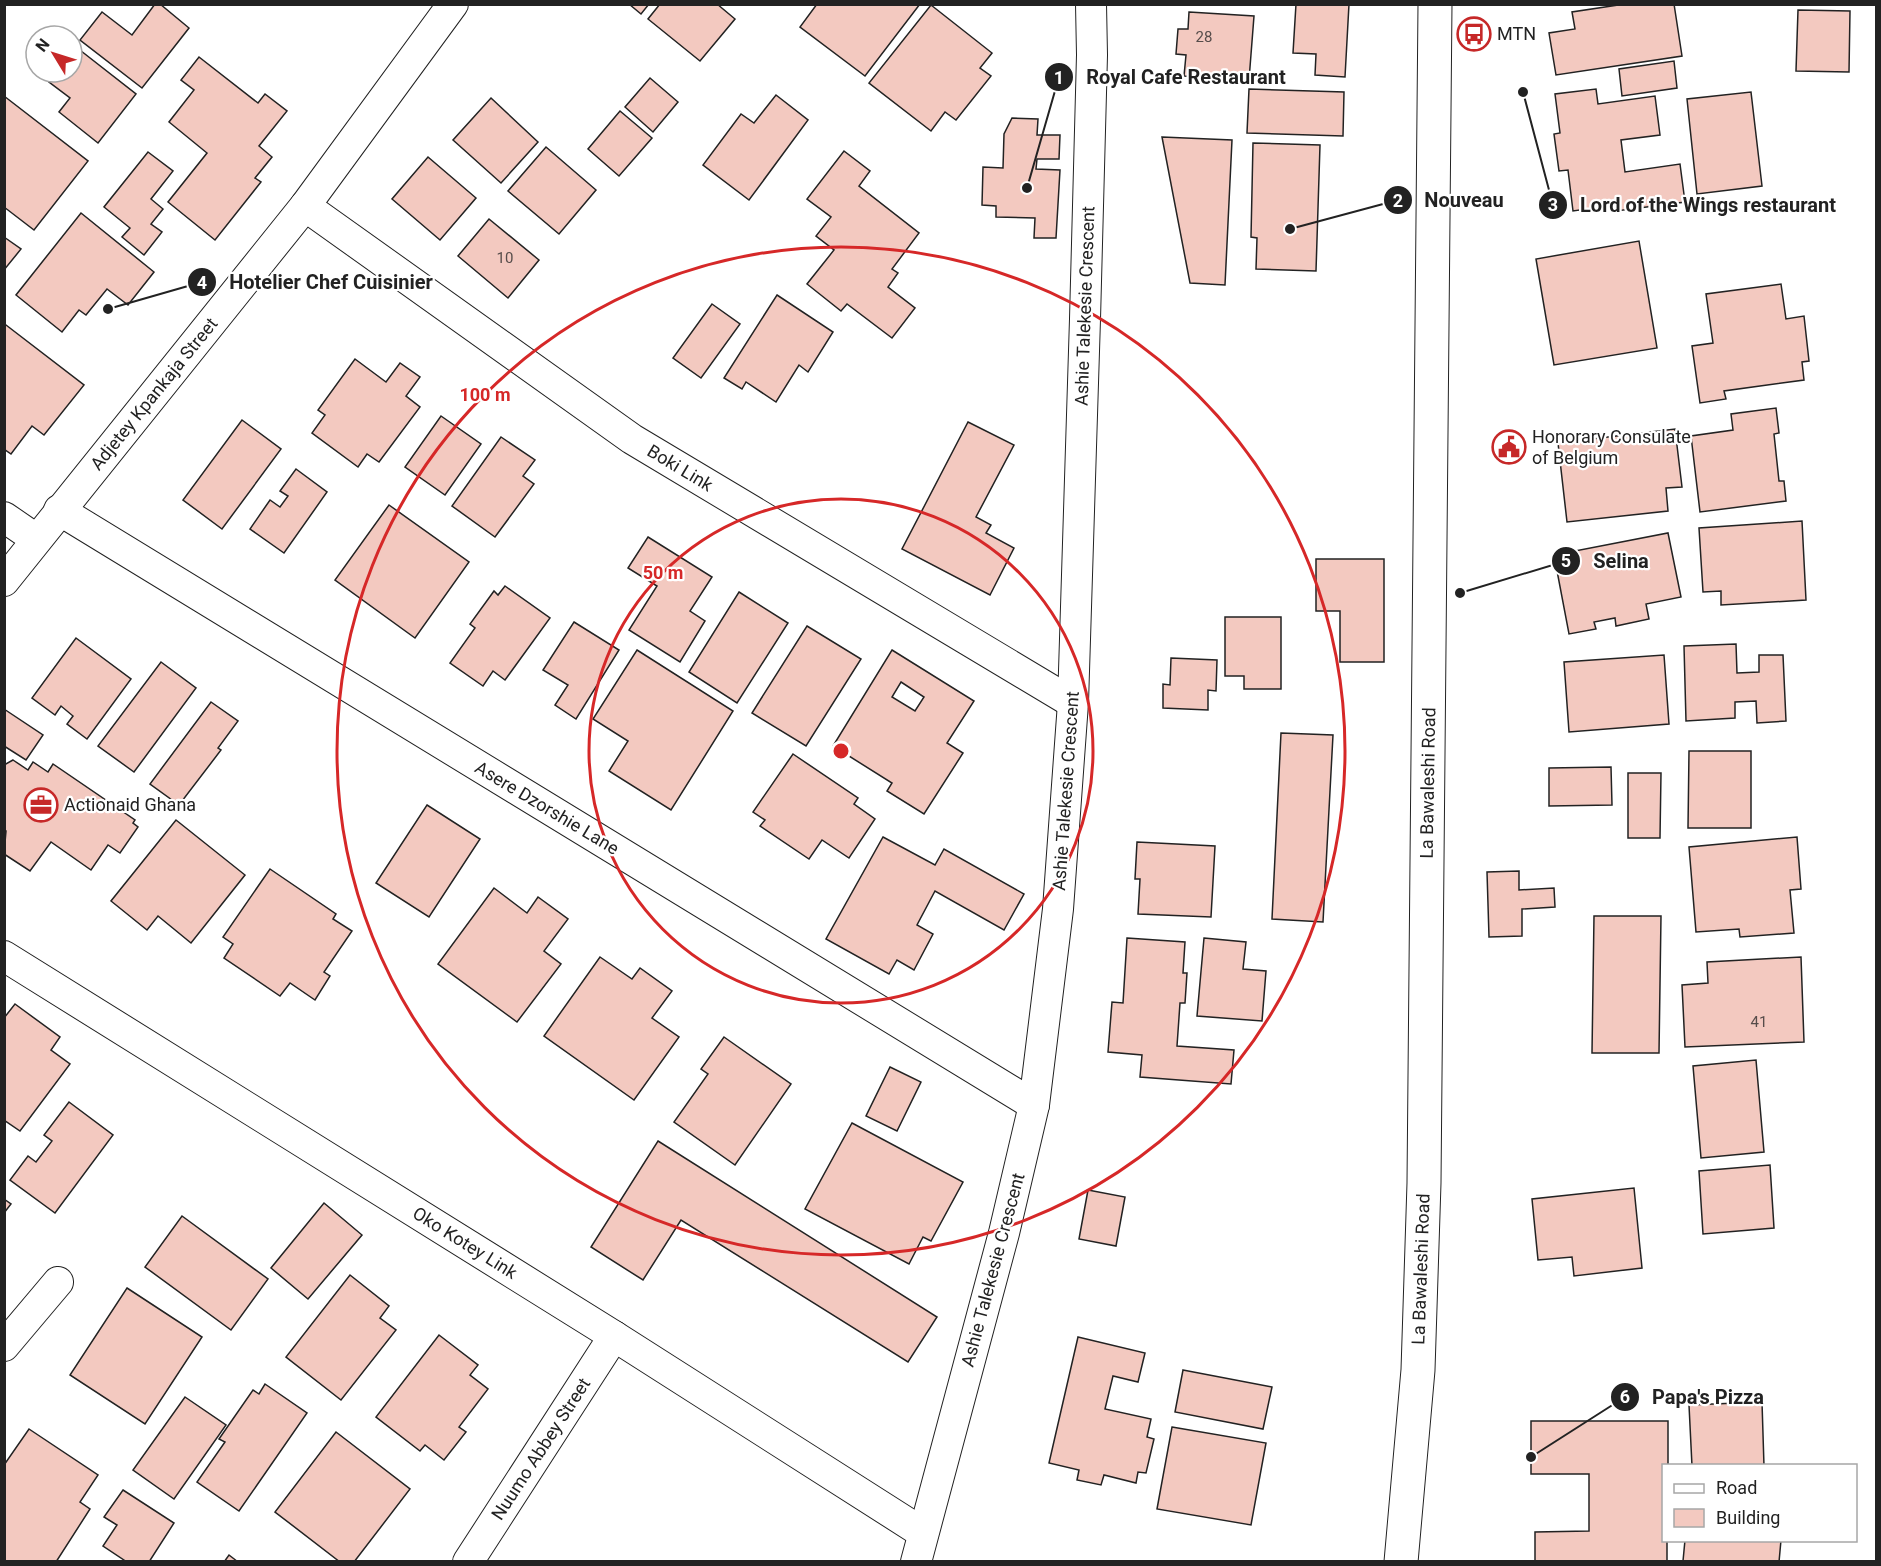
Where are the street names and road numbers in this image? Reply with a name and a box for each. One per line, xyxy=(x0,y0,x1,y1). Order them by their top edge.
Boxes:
street label: Ashie Talekesie Crescent xyxy=(1071,206,1098,406)
street label: Adjetey Kpankaja Street xyxy=(86,313,222,474)
street label: Boki Link xyxy=(644,440,718,496)
street label: Ashie Talekesie Crescent xyxy=(1048,690,1083,891)
street label: La Bawaleshi Road xyxy=(1416,707,1439,859)
street label: Asere Dzorshie Lane xyxy=(472,756,623,859)
street label: Ashie Talekesie Crescent xyxy=(957,1171,1029,1369)
street label: La Bawaleshi Road xyxy=(1407,1193,1434,1345)
street label: Oko Kotey Link xyxy=(409,1202,522,1283)
street label: Nuumo Abbey Street xyxy=(487,1374,594,1524)

